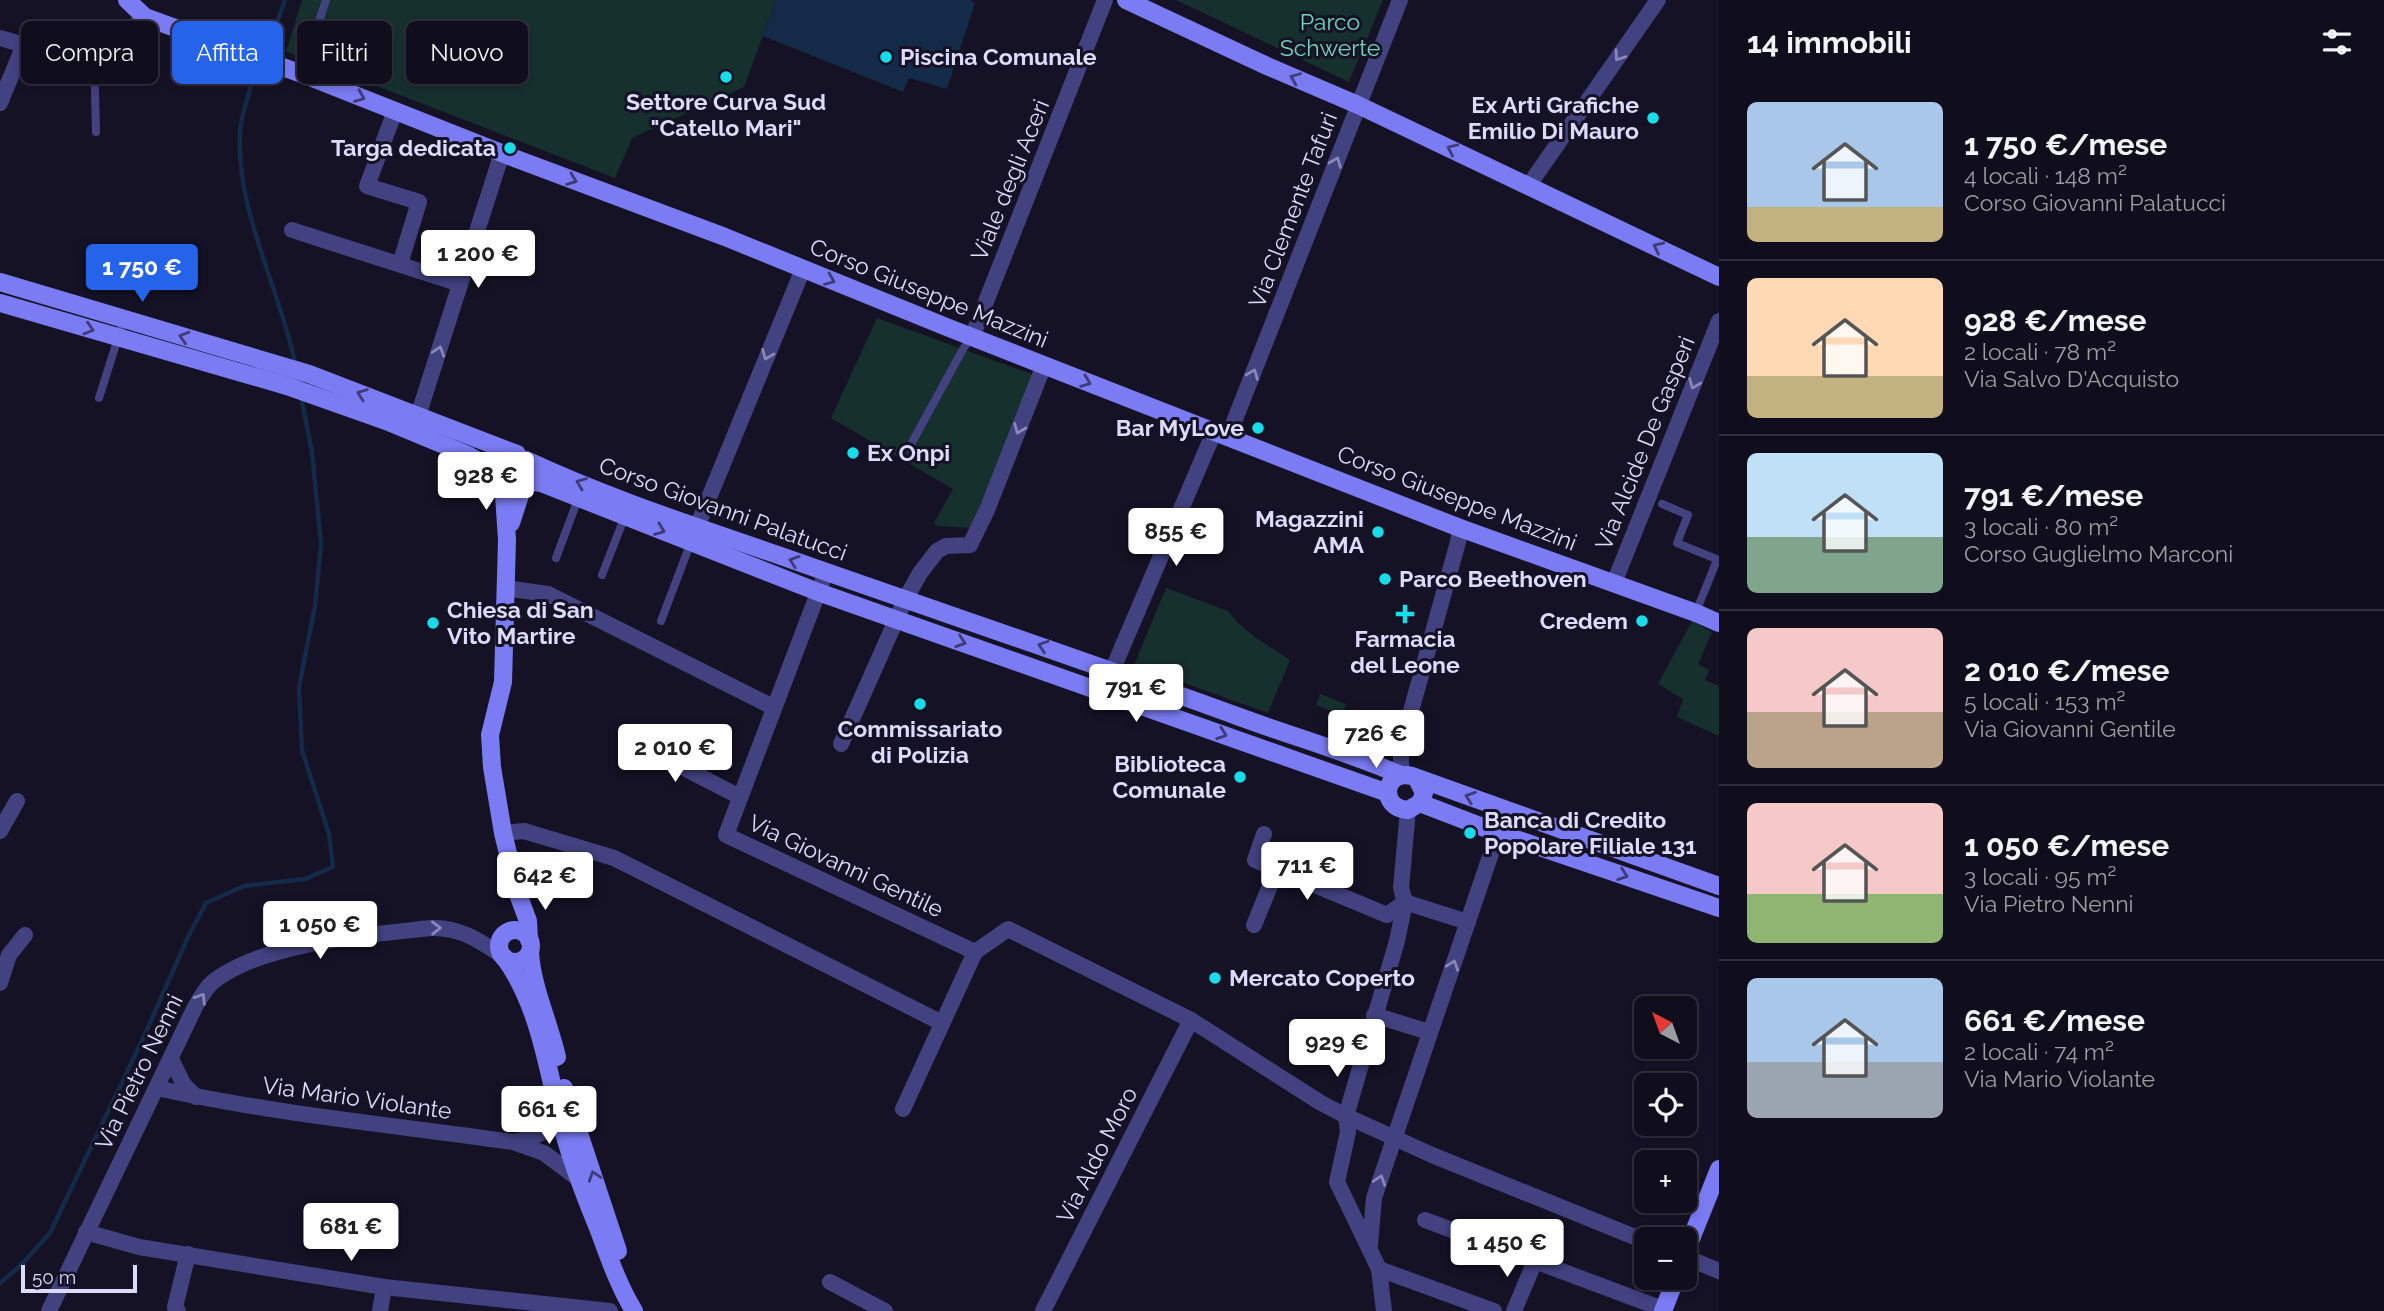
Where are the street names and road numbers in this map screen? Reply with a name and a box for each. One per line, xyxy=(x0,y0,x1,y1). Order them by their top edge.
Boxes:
street label: Viale degli Aceri xyxy=(965,95,1054,264)
street label: Via Clemente Tafuri xyxy=(1243,108,1342,311)
street label: Corso Giuseppe Mazzini xyxy=(806,232,1052,353)
street label: Via Alcide De Gasperi xyxy=(1589,332,1700,554)
street label: Corso Giuseppe Mazzini xyxy=(1334,439,1581,556)
street label: Corso Giovanni Palatucci xyxy=(595,451,851,566)
street label: Via Giovanni Gentile xyxy=(745,809,948,923)
street label: Via Pietro Nenni xyxy=(89,990,188,1154)
street label: Via Mario Violante xyxy=(261,1071,453,1124)
street label: Via Aldo Moro xyxy=(1051,1082,1142,1227)

